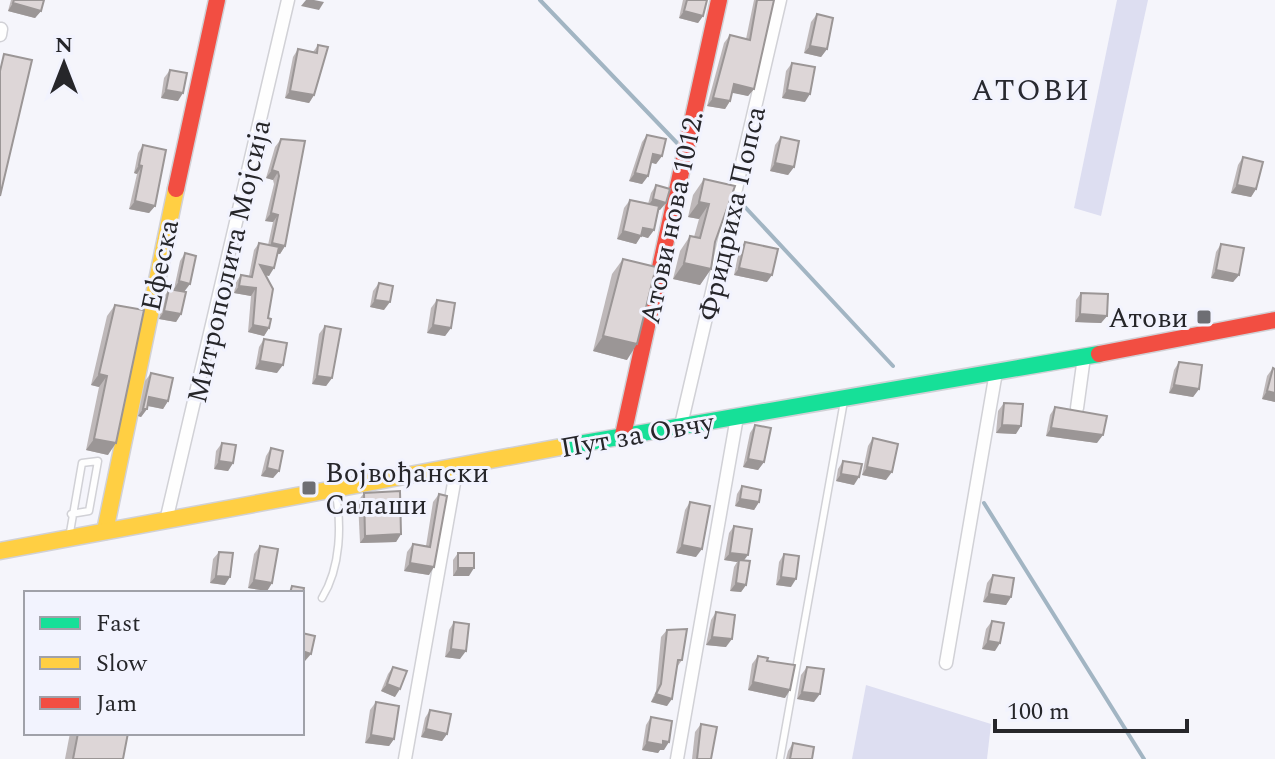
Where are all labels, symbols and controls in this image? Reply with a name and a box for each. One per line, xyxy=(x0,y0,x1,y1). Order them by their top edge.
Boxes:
north arrow xyxy=(24,24,104,104)
text: N xyxy=(55,29,73,62)
district label: АТОВИ xyxy=(971,68,1091,114)
street label: Фридриха Попса xyxy=(687,102,778,325)
street label: Атови нова 1012. xyxy=(629,107,716,328)
street label: Митрополита Мојсија xyxy=(176,115,283,407)
street label: Ефеска xyxy=(130,215,191,315)
place label: Атови xyxy=(1108,297,1188,340)
marker: Атови xyxy=(1195,308,1213,326)
street label: Пут за Овчу xyxy=(557,401,719,470)
place label: Војвођански Салаши xyxy=(325,452,489,527)
marker: Војвођански Салаши xyxy=(300,479,318,497)
legend xyxy=(24,591,304,735)
text: Fast xyxy=(96,606,141,642)
text: Slow xyxy=(96,646,148,682)
scale bar xyxy=(995,683,1187,733)
text: Jam xyxy=(96,686,137,722)
text: 100 m xyxy=(1007,694,1070,730)

